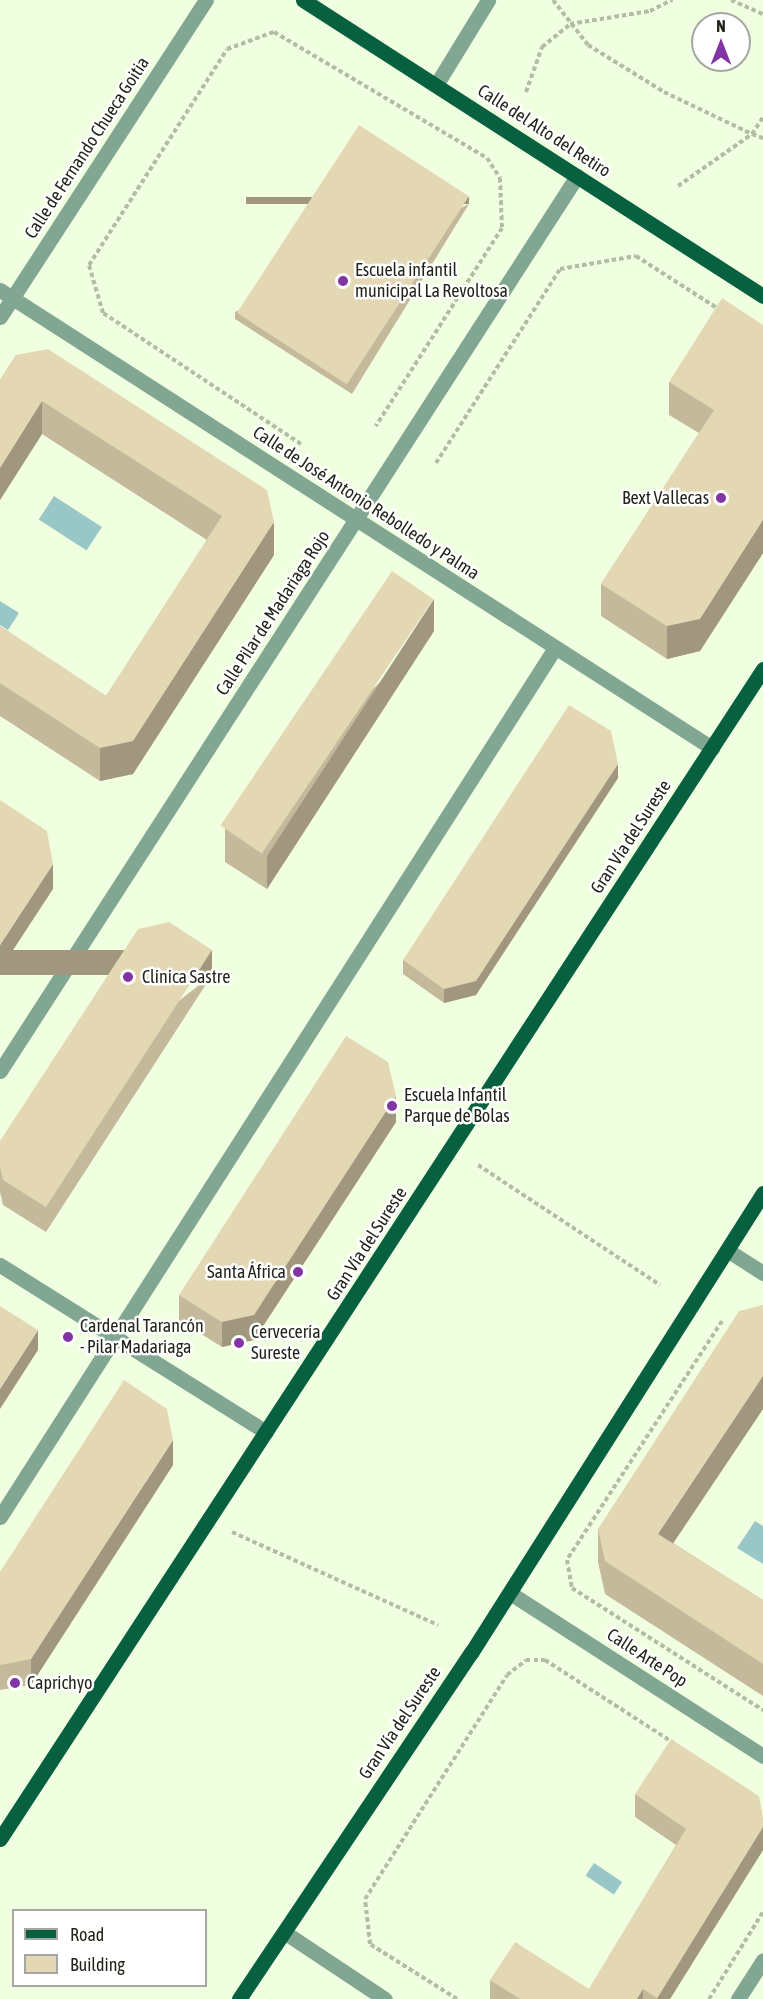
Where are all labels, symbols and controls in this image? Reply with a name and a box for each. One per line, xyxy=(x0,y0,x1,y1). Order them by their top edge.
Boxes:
north arrow xyxy=(691,12,751,72)
text: N xyxy=(716,17,726,35)
street label: Calle de Fernando Chueca Goitia xyxy=(20,53,154,243)
street label: Calle del Alto del Retiro xyxy=(473,80,615,182)
place label: Escuela infantil municipal La Revoltosa xyxy=(355,260,508,302)
marker: Escuela infantil municipal La Revoltosa xyxy=(336,274,350,288)
street label: Calle de José Antonio Rebolledo y Palma xyxy=(249,422,483,584)
place label: Bext Vallecas xyxy=(622,487,709,509)
marker: Bext Vallecas xyxy=(714,491,728,505)
street label: Calle Pilar de Madariaga Rojo xyxy=(211,526,335,700)
street label: Gran Vía del Sureste xyxy=(586,776,676,898)
place label: Clínica Sastre xyxy=(142,966,230,988)
marker: Clínica Sastre xyxy=(119,968,137,986)
place label: Escuela Infantil Parque de Bolas xyxy=(404,1085,510,1128)
marker: Escuela Infantil Parque de Bolas xyxy=(385,1099,399,1113)
street label: Gran Vía del Sureste xyxy=(322,1183,412,1305)
place label: Santa África xyxy=(207,1261,286,1283)
marker: Santa África xyxy=(291,1265,305,1279)
place label: Cardenal Tarancón - Pilar Madariaga xyxy=(80,1316,204,1358)
place label: Cervecería Sureste xyxy=(251,1322,321,1364)
marker: Cardenal Tarancón - Pilar Madariaga xyxy=(61,1330,75,1344)
marker: Cervecería Sureste xyxy=(232,1336,246,1350)
street label: Calle Arte Pop xyxy=(603,1624,691,1692)
street label: Gran Vía del Sureste xyxy=(354,1663,446,1783)
place label: Caprichyo xyxy=(27,1672,93,1694)
marker: Caprichyo xyxy=(8,1676,22,1690)
legend xyxy=(12,1909,207,1987)
text: Road xyxy=(70,1924,104,1945)
text: Building xyxy=(70,1954,125,1975)

